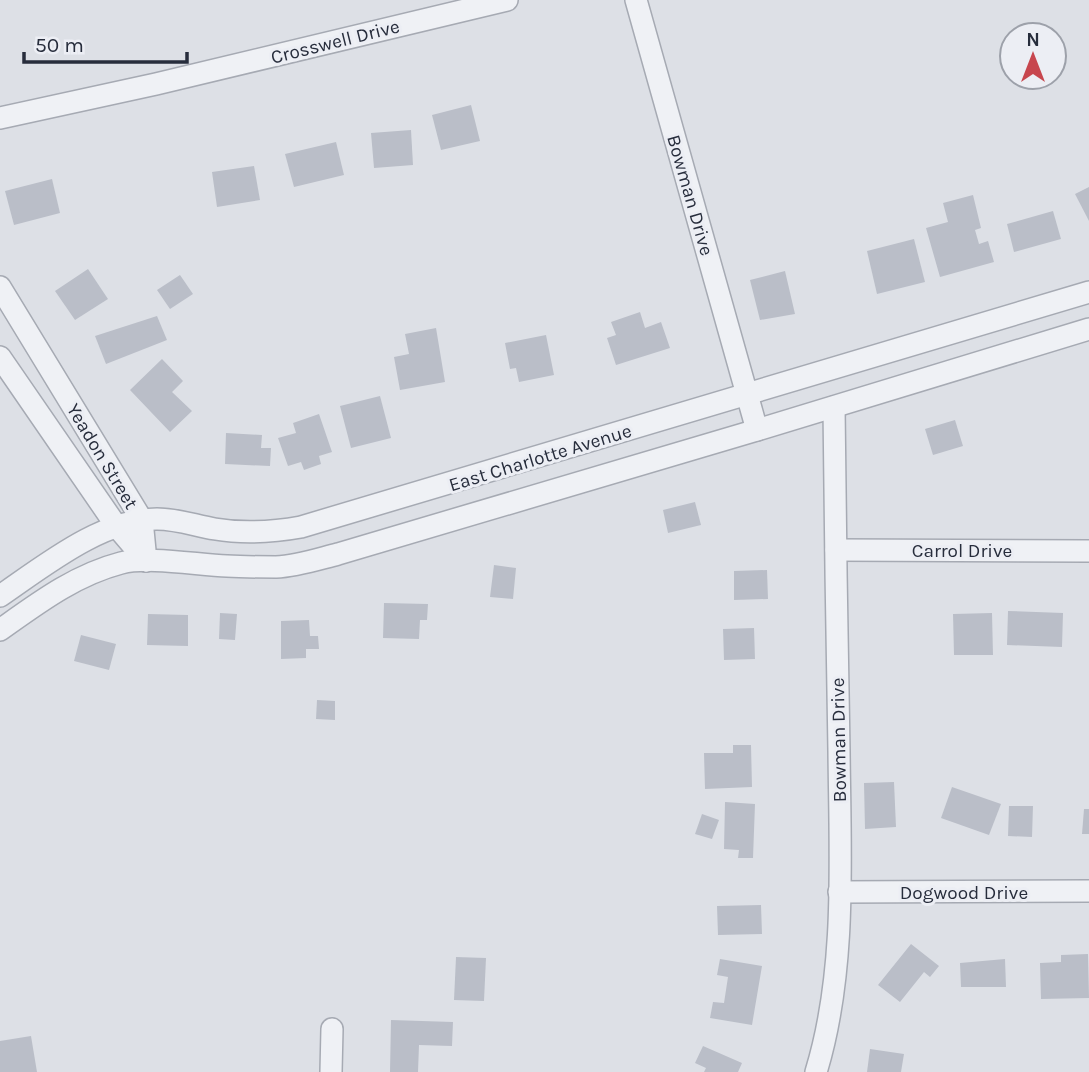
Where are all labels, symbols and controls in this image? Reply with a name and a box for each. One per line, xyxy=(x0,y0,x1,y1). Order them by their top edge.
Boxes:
street label: Crosswell Drive xyxy=(269,15,402,69)
scale bar xyxy=(24,21,187,65)
north arrow xyxy=(998,21,1068,91)
text: N xyxy=(1026,29,1040,51)
text: 50 m xyxy=(35,33,84,57)
street label: Bowman Drive xyxy=(662,132,718,258)
street label: Yeadon Street xyxy=(62,400,142,513)
street label: East Charlotte Avenue xyxy=(446,420,634,496)
street label: Carrol Drive xyxy=(912,540,1012,562)
street label: Bowman Drive xyxy=(827,678,851,802)
street label: Dogwood Drive xyxy=(900,882,1028,904)

